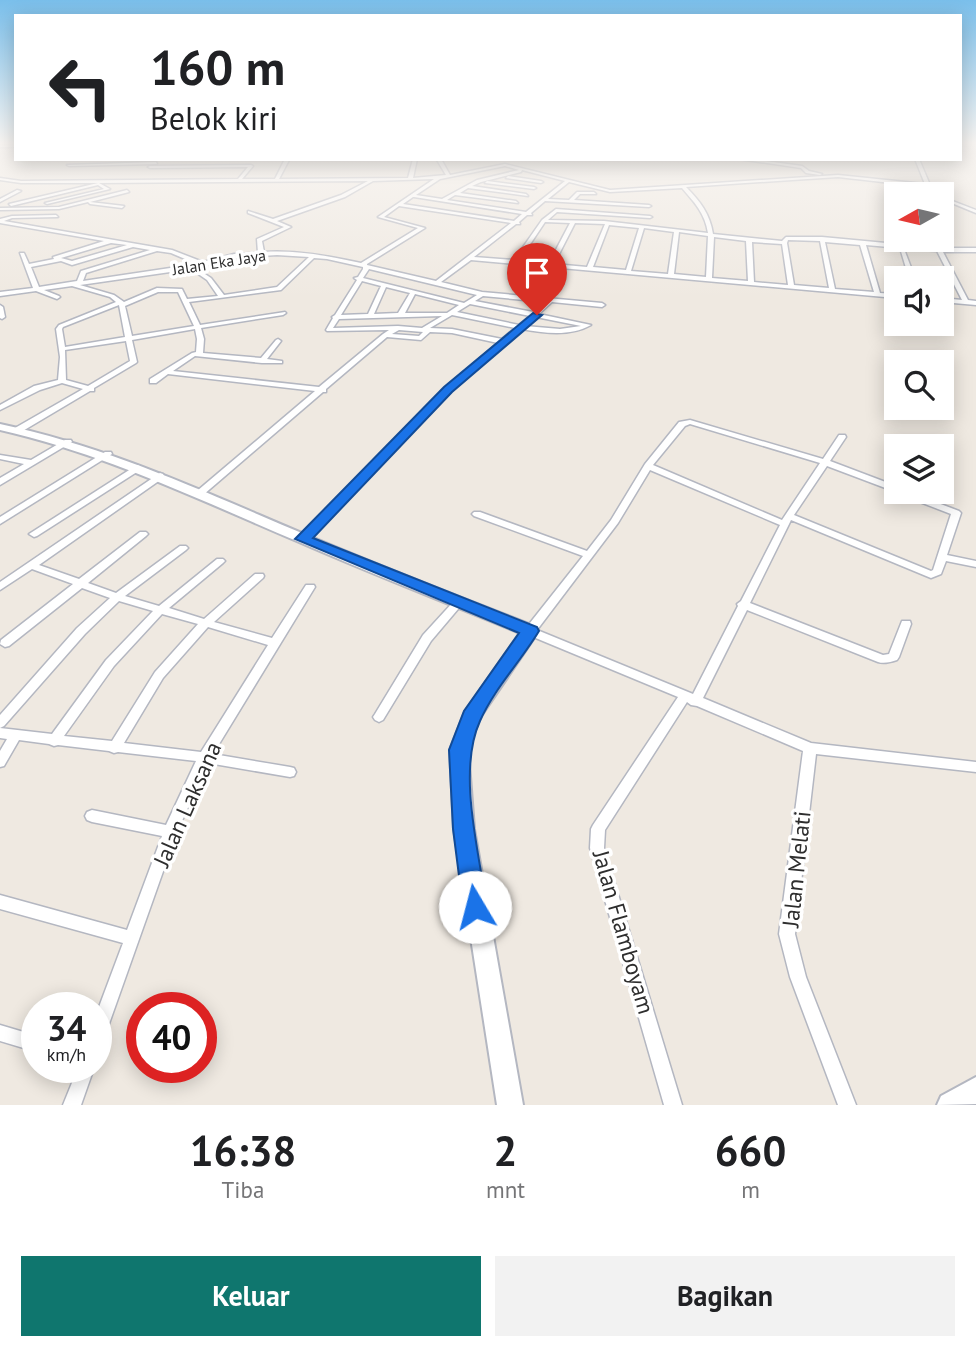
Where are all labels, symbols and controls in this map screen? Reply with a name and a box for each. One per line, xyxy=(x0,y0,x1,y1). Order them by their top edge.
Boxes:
text: 160 m xyxy=(150,35,285,99)
icon: left xyxy=(35,42,126,133)
text: Belok kiri xyxy=(150,97,278,139)
north arrow xyxy=(884,182,954,252)
map controls xyxy=(884,182,954,504)
pin xyxy=(507,243,567,315)
street label: Jalan Eka Jaya xyxy=(170,245,267,279)
icon: arrive xyxy=(518,254,556,292)
button: sound xyxy=(884,266,954,336)
button: search xyxy=(884,350,954,420)
button: layers xyxy=(884,434,954,504)
street label: Jalan Laksana xyxy=(146,737,227,872)
street label: Jalan Melati xyxy=(775,809,817,930)
street label: Jalan Flamboyam xyxy=(587,846,661,1017)
position arrow xyxy=(438,870,512,944)
speed limit sign: 40 xyxy=(126,992,217,1083)
text: 34 xyxy=(47,1005,86,1051)
text: km/h xyxy=(47,1043,86,1066)
text: 16:38 xyxy=(190,1123,296,1178)
text: 2 xyxy=(494,1123,517,1178)
text: 660 xyxy=(715,1123,786,1178)
text: Tiba xyxy=(222,1175,264,1204)
text: mnt xyxy=(486,1175,525,1204)
text: m xyxy=(741,1175,760,1204)
button: Keluar xyxy=(21,1256,481,1336)
button: Bagikan xyxy=(495,1256,955,1336)

